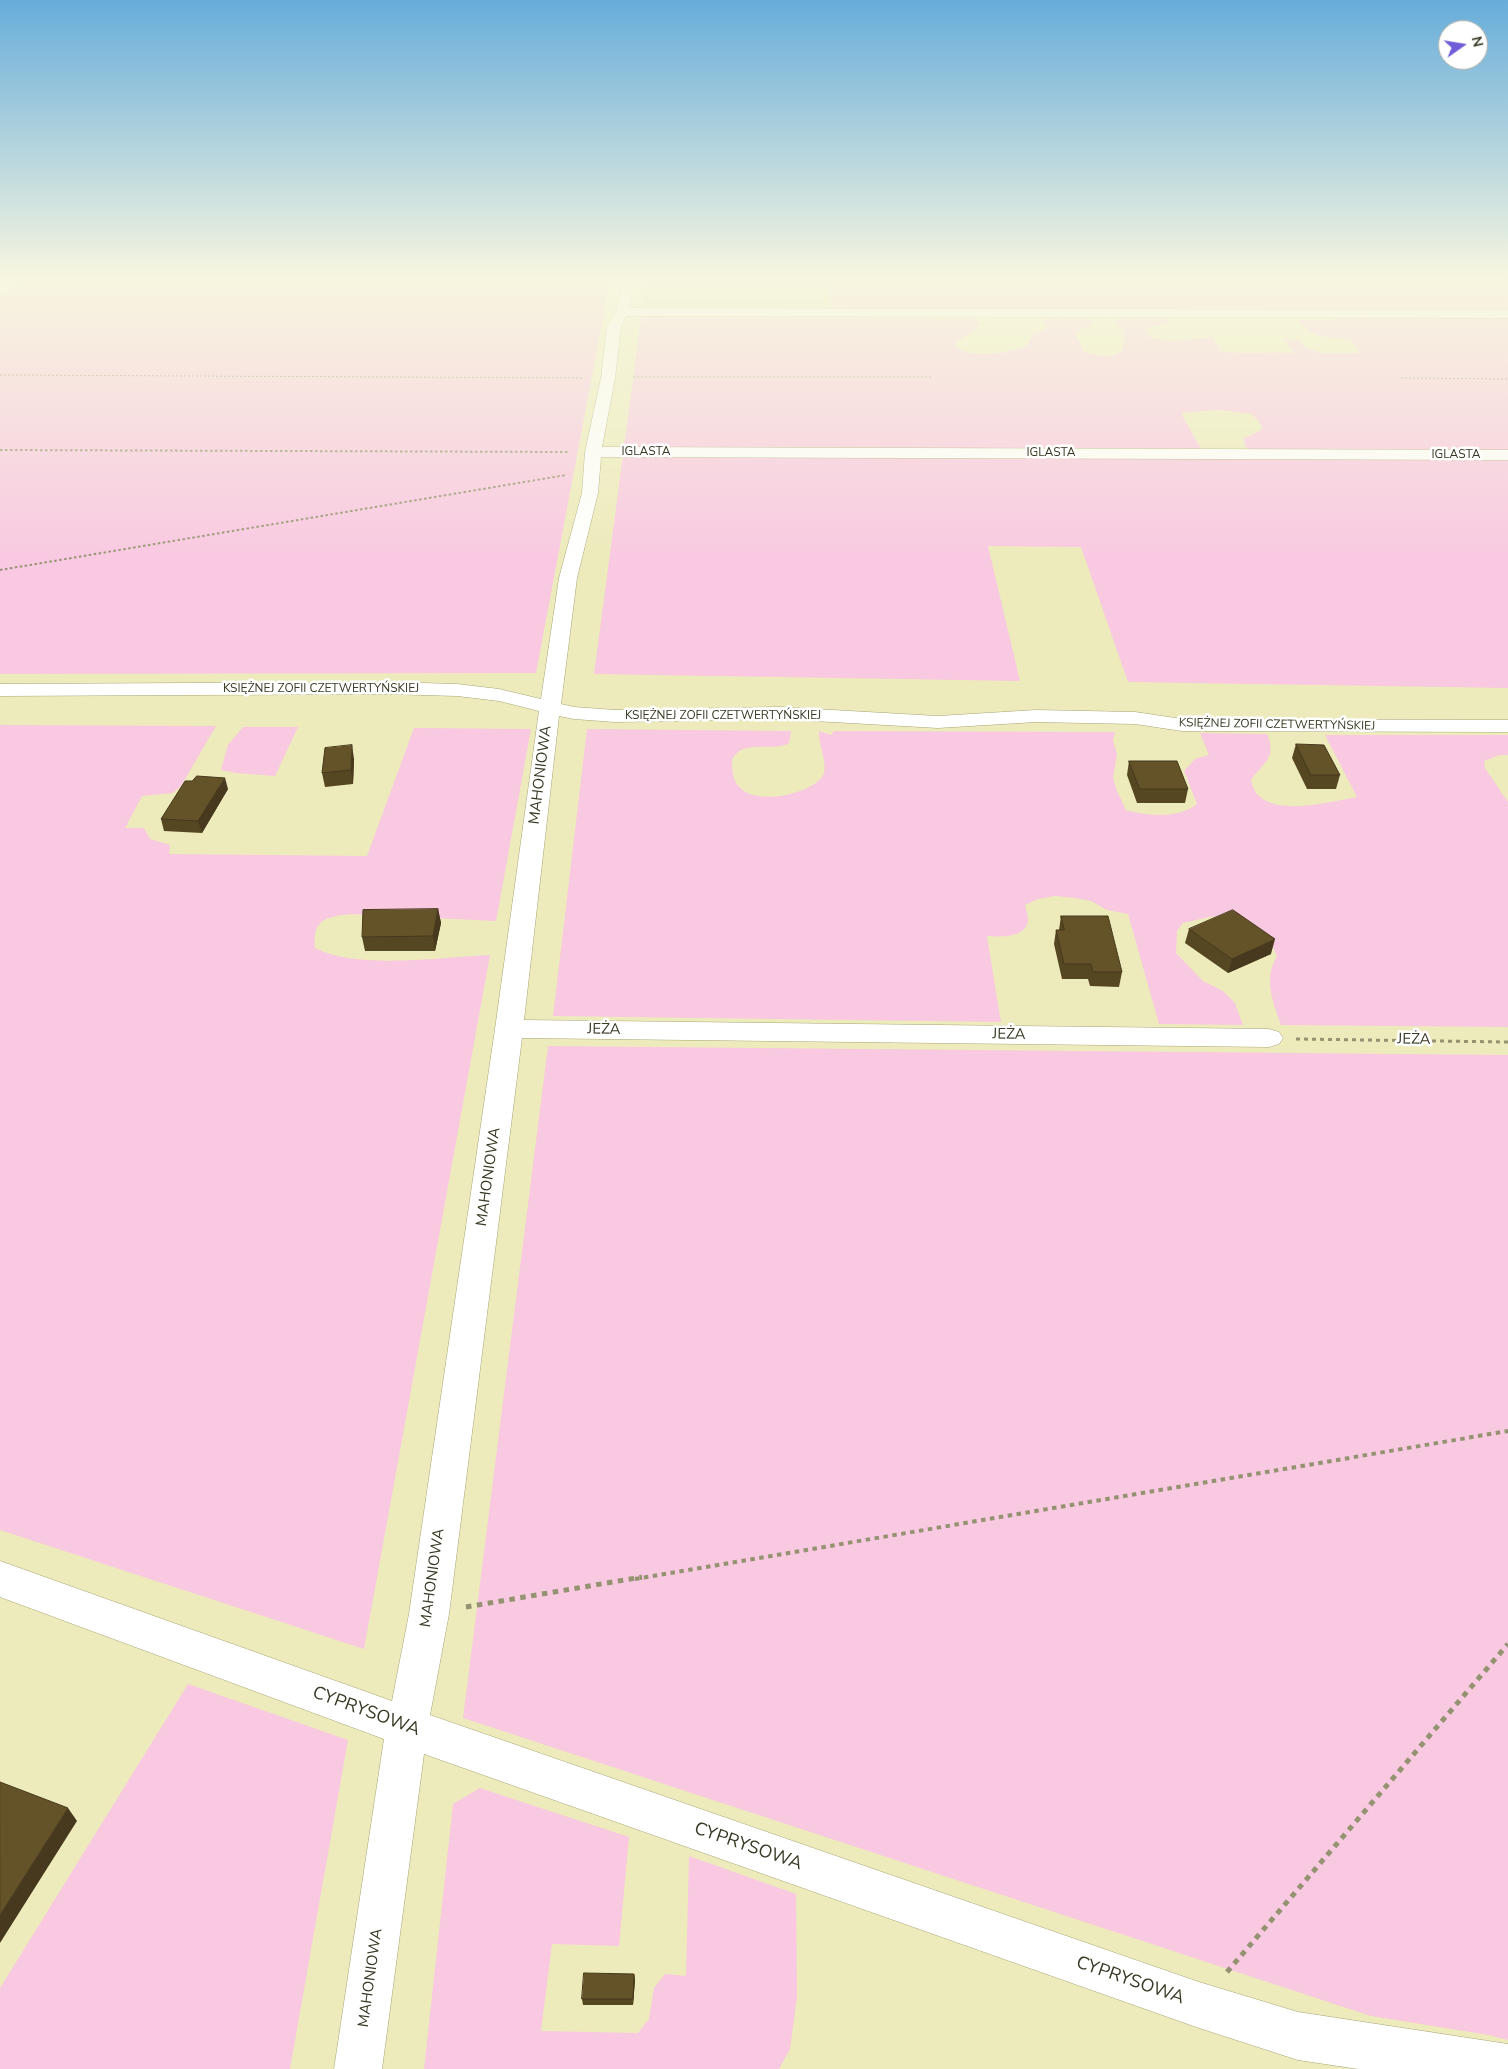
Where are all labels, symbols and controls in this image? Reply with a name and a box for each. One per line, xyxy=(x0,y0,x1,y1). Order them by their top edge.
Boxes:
north arrow xyxy=(1438,20,1488,70)
text: N xyxy=(1467,34,1488,49)
street label: IGLASTA xyxy=(622,445,670,459)
street label: IGLASTA xyxy=(1027,446,1075,460)
street label: IGLASTA xyxy=(1432,448,1480,462)
street label: KSIĘŻNEJ ZOFII CZETWERTYŃSKIEJ xyxy=(223,682,419,696)
street label: KSIĘŻNEJ ZOFII CZETWERTYŃSKIEJ xyxy=(625,709,821,723)
street label: KSIĘŻNEJ ZOFII CZETWERTYŃSKIEJ xyxy=(1179,716,1375,734)
street label: MAHONIOWA xyxy=(526,725,556,825)
street label: JEŻA xyxy=(587,1021,621,1039)
street label: JEŻA xyxy=(992,1026,1026,1044)
street label: JEŻA xyxy=(1397,1031,1431,1049)
street label: MAHONIOWA xyxy=(473,1126,505,1228)
street label: MAHONIOWA xyxy=(417,1527,449,1629)
street label: CYPRYSOWA xyxy=(309,1683,423,1741)
street label: CYPRYSOWA xyxy=(691,1818,805,1876)
street label: MAHONIOWA xyxy=(355,1927,387,2029)
street label: CYPRYSOWA xyxy=(1073,1952,1187,2010)

